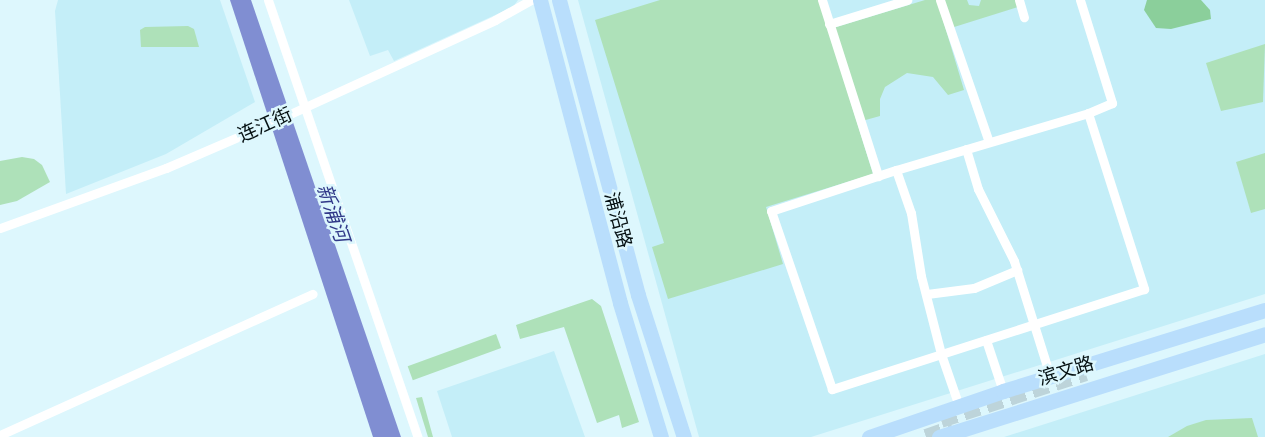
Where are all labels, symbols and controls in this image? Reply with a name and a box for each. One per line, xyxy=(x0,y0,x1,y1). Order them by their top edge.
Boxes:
street label: 连江街 xyxy=(234,103,296,147)
water label: 新浦河 xyxy=(312,181,354,245)
street label: 浦沿路 xyxy=(600,190,636,250)
street label: 滨文路 xyxy=(1035,352,1097,390)

